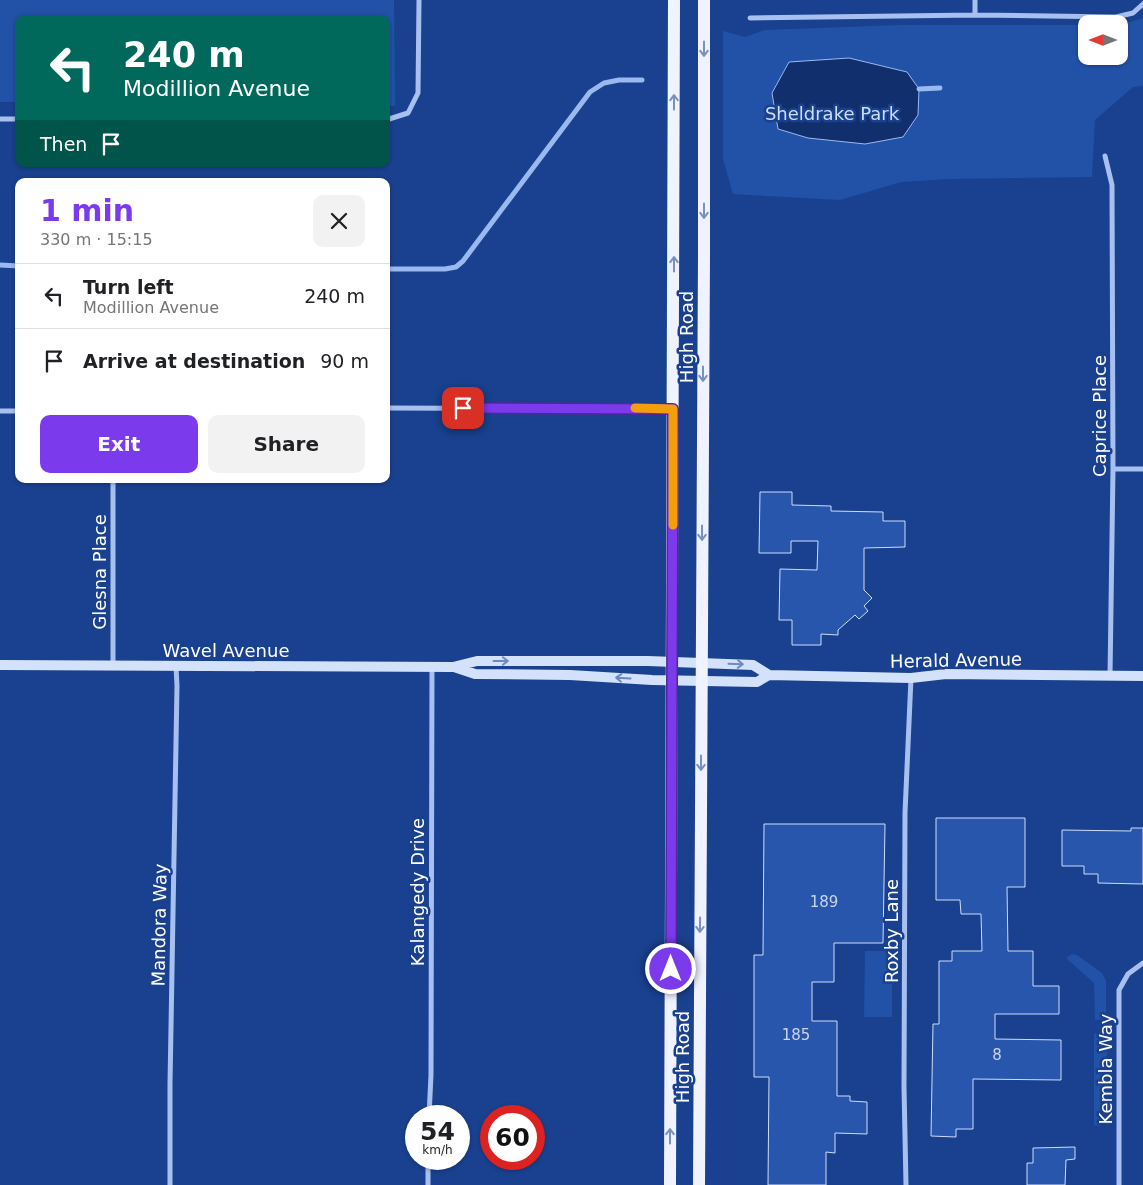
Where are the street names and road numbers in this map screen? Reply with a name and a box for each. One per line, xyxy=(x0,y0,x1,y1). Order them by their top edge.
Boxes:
street label: High Road xyxy=(676,291,697,383)
street label: Caprice Place xyxy=(1089,355,1110,477)
street label: Glesna Place xyxy=(89,514,110,630)
street label: Wavel Avenue xyxy=(162,640,290,661)
street label: Herald Avenue xyxy=(890,648,1022,672)
street label: Kalangedy Drive xyxy=(407,818,428,966)
street label: Mandora Way xyxy=(147,863,171,987)
street label: Roxby Lane xyxy=(881,879,902,983)
street label: High Road xyxy=(672,1011,693,1103)
street label: Kembla Way xyxy=(1095,1013,1116,1125)

